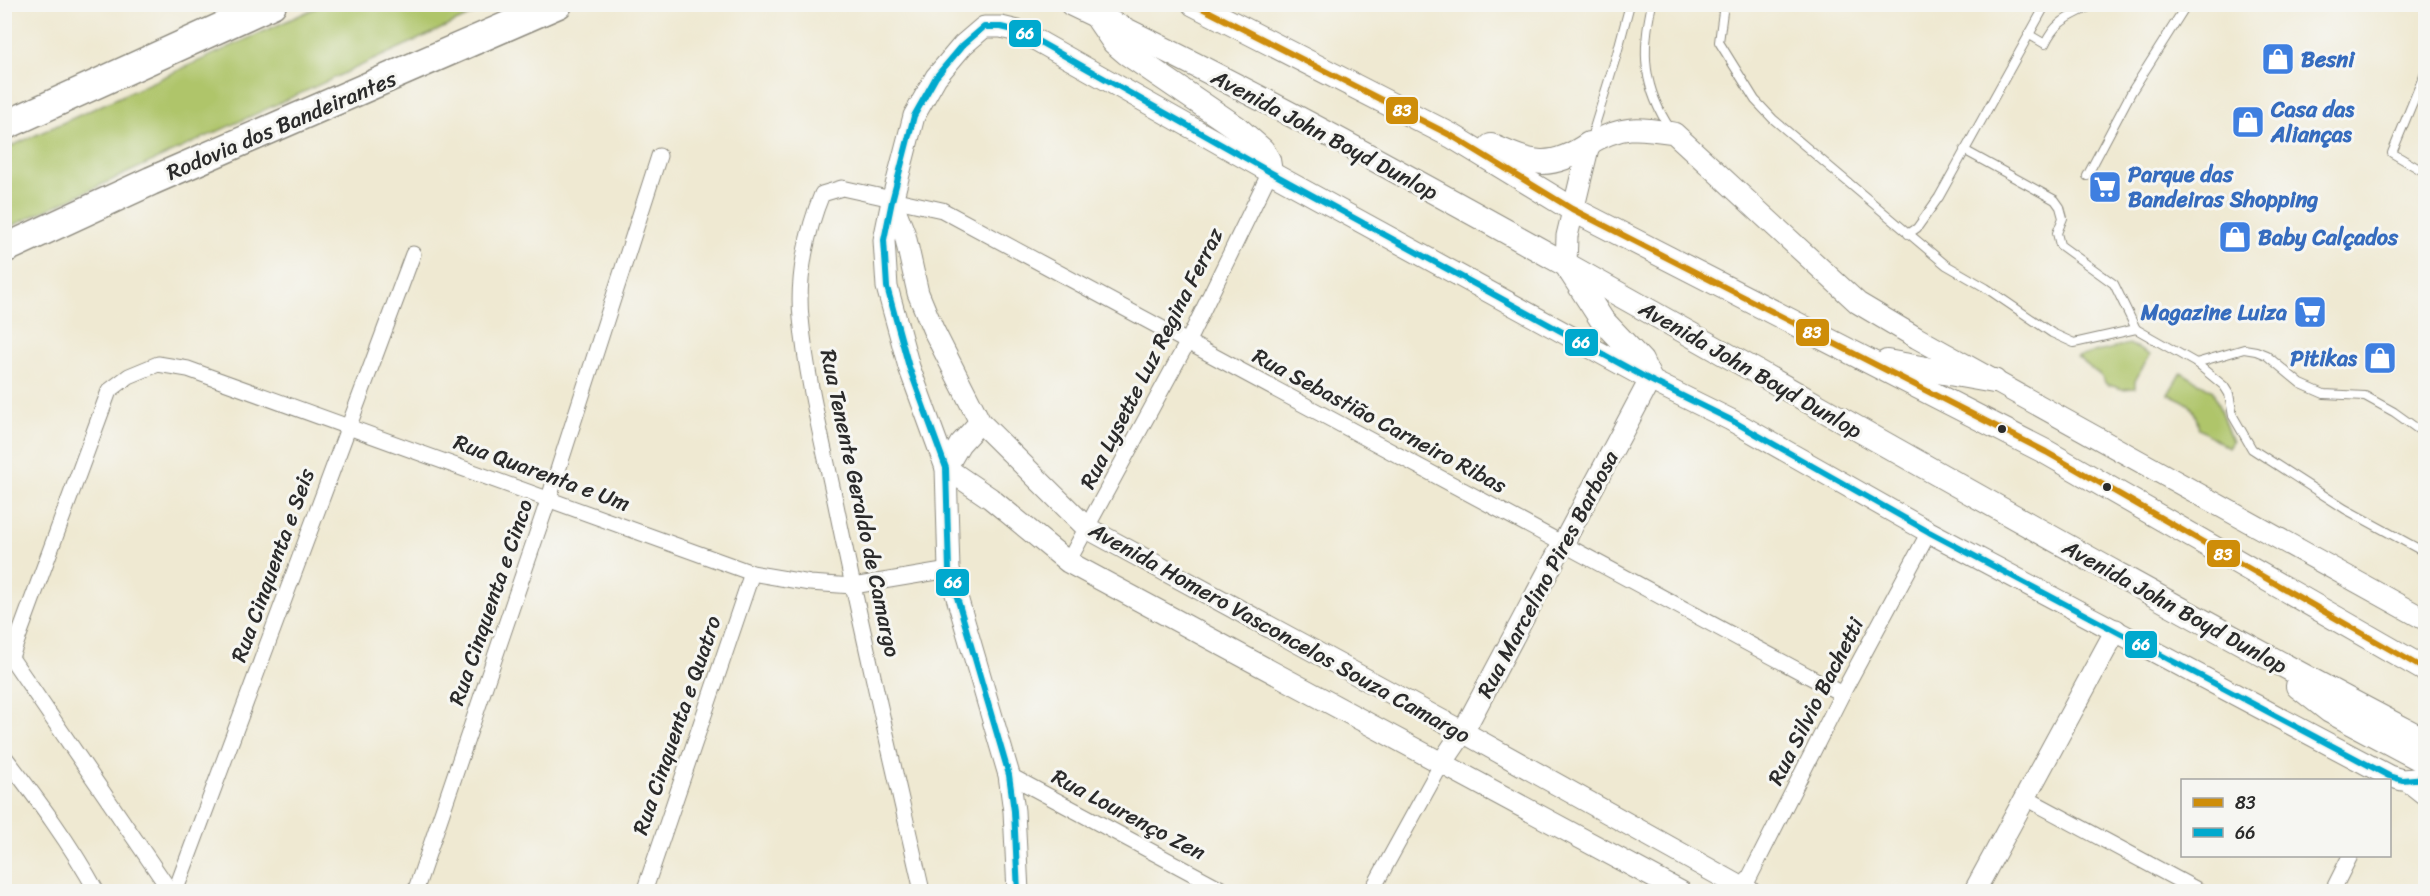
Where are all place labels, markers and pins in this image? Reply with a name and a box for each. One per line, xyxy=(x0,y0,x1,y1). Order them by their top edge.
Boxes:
place label: Besni xyxy=(2301,40,2356,79)
shop icon: Besni xyxy=(2260,41,2296,77)
place label: Casa das Alianças xyxy=(2270,90,2355,154)
shop icon: Casa das Alianças xyxy=(2230,104,2266,140)
place label: Parque das Bandeiras Shopping xyxy=(2128,155,2318,219)
supermarket icon: Parque das Bandeiras Shopping xyxy=(2087,169,2123,205)
place label: Baby Calçados xyxy=(2258,218,2399,257)
shop icon: Baby Calçados xyxy=(2217,219,2253,255)
place label: Magazine Luiza xyxy=(2140,293,2287,332)
supermarket icon: Magazine Luiza xyxy=(2292,294,2328,330)
place label: Pitikas xyxy=(2290,339,2358,378)
shop icon: Pitikas xyxy=(2362,340,2398,376)
unlabelled marker xyxy=(1996,423,2008,435)
unlabelled marker xyxy=(2101,481,2113,493)

